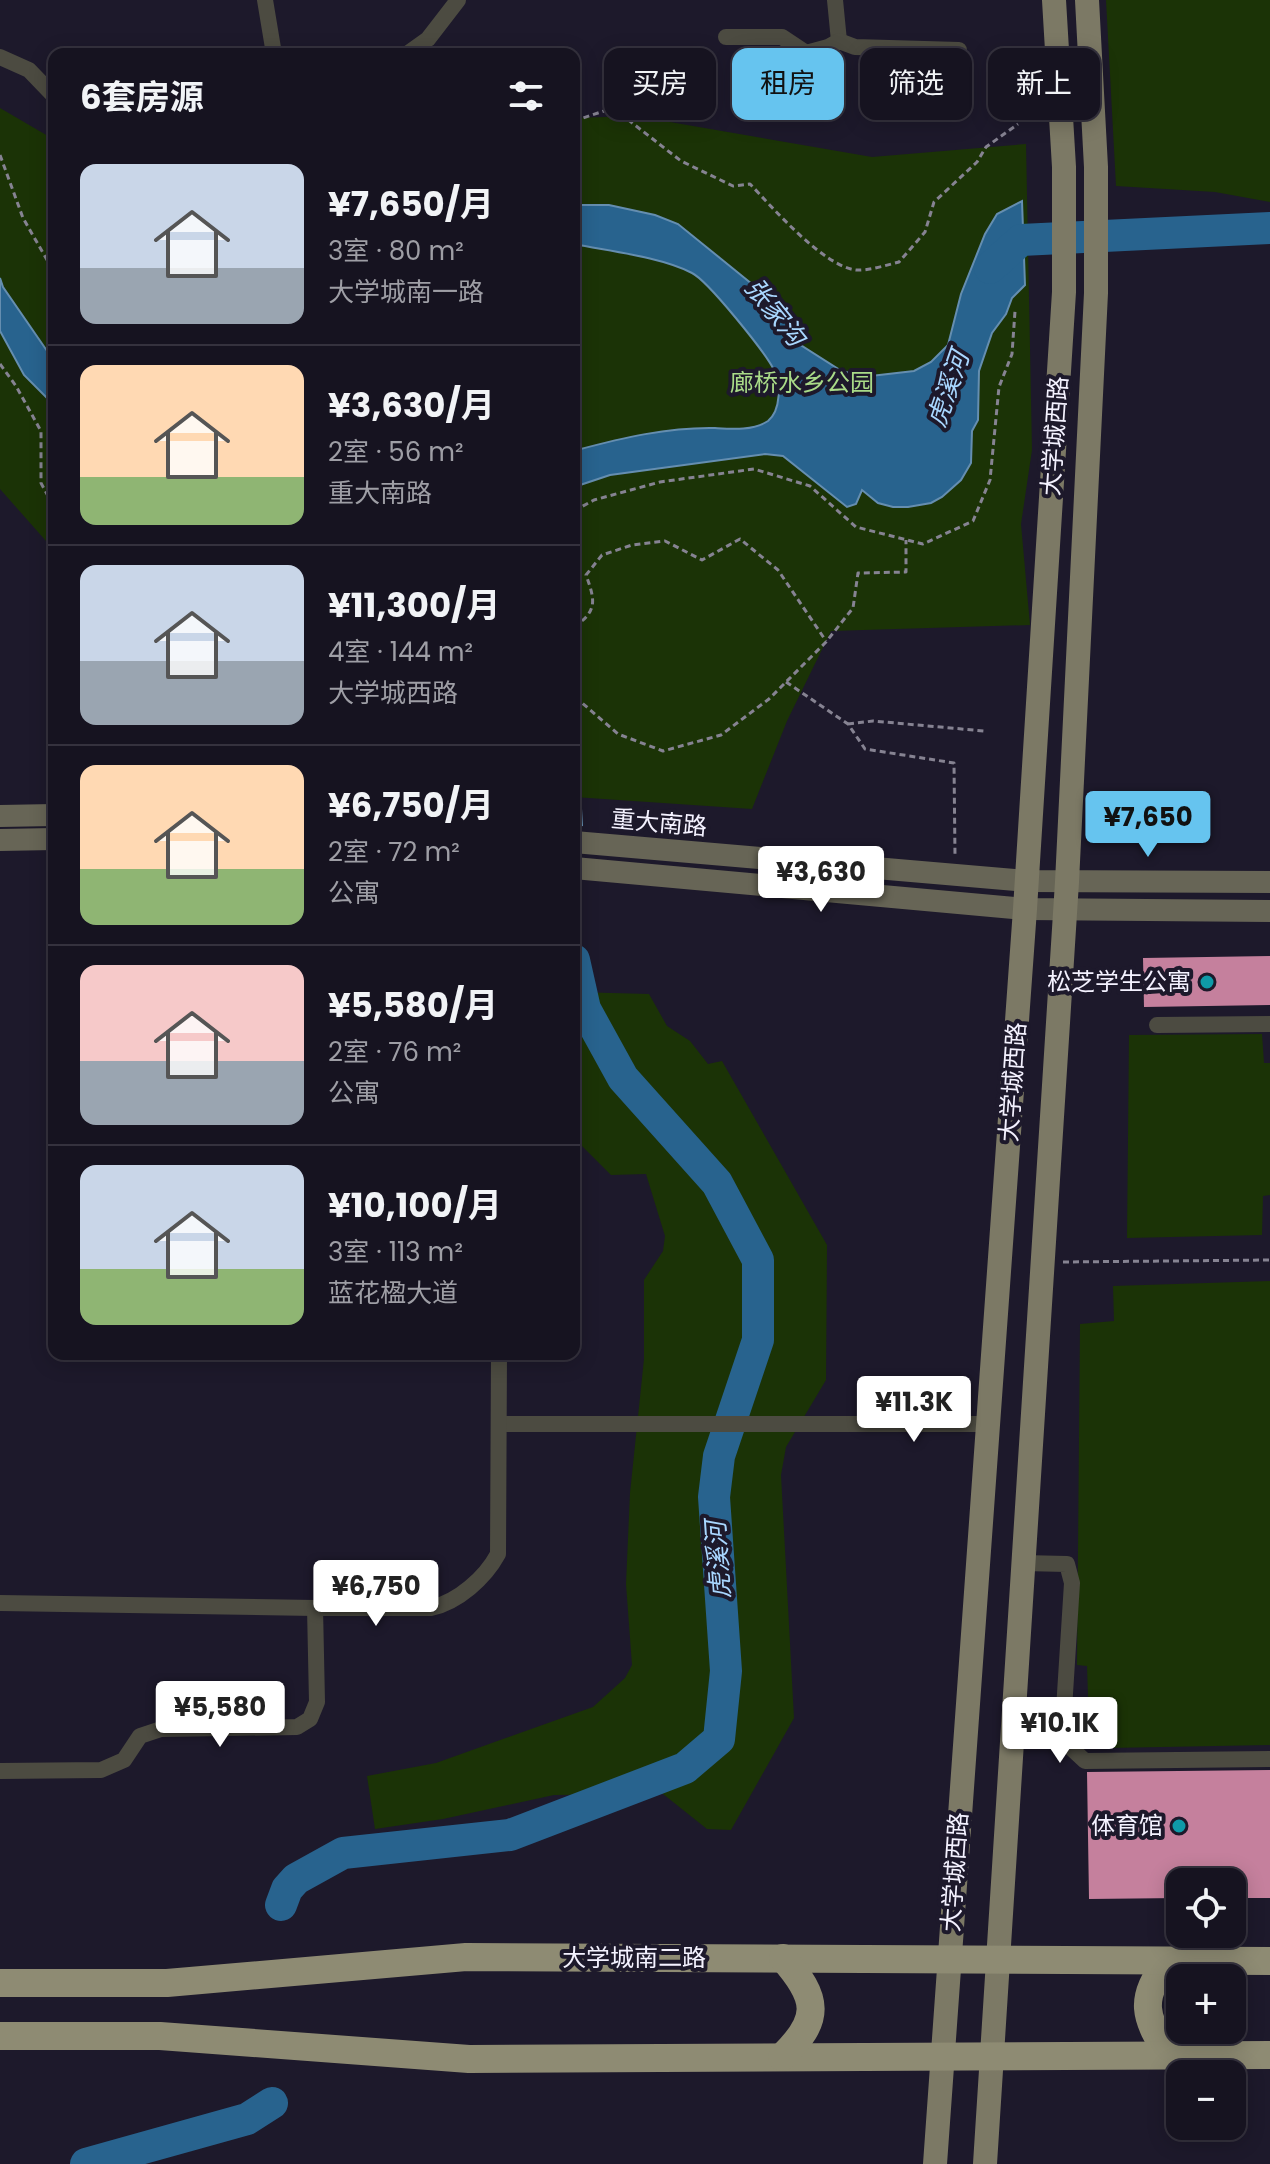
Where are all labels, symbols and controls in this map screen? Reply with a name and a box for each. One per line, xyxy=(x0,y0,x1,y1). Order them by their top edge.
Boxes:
chip: 买房 xyxy=(604,48,716,120)
chip: 租房 xyxy=(732,48,844,120)
chip: 筛选 xyxy=(860,48,972,120)
chip: 新上 xyxy=(988,48,1100,120)
text: 6套房源 xyxy=(80,73,204,121)
icon: filters xyxy=(504,74,548,118)
text: ¥7,650/月 xyxy=(328,180,494,228)
icon: home xyxy=(144,196,240,292)
text: 3室 · 80 m² xyxy=(328,233,464,269)
water label: 张家沟 xyxy=(736,270,815,356)
text: 大学城南一路 xyxy=(328,274,484,310)
water label: 虎溪河 xyxy=(918,342,979,432)
park label: 廊桥水乡公园 xyxy=(730,366,874,399)
street label: 大学城西路 xyxy=(1034,375,1075,497)
text: ¥3,630/月 xyxy=(328,381,495,429)
icon: home xyxy=(144,397,240,493)
text: 2室 · 56 m² xyxy=(328,434,464,470)
text: 重大南路 xyxy=(328,475,432,511)
text: ¥11,300/月 xyxy=(328,581,500,629)
icon: home xyxy=(144,597,240,693)
text: 4室 · 144 m² xyxy=(328,634,473,670)
text: 大学城西路 xyxy=(328,675,458,711)
text: ¥6,750/月 xyxy=(328,781,494,829)
pin: ¥7,650 xyxy=(1083,791,1213,859)
icon: home xyxy=(144,797,240,893)
text: ¥7,650 xyxy=(1103,799,1193,835)
street label: 重大南路 xyxy=(610,802,708,843)
text: 2室 · 72 m² xyxy=(328,834,460,870)
pin: ¥3,630 xyxy=(756,846,886,914)
text: ¥3,630 xyxy=(776,854,866,890)
text: 公寓 xyxy=(328,875,380,911)
place label: 松芝学生公寓 xyxy=(1047,965,1191,998)
marker: 松芝学生公寓 xyxy=(1198,973,1216,991)
text: ¥5,580/月 xyxy=(328,981,498,1029)
icon: home xyxy=(144,997,240,1093)
street label: 大学城西路 xyxy=(992,1021,1033,1143)
text: 2室 · 76 m² xyxy=(328,1034,461,1070)
text: 公寓 xyxy=(328,1075,380,1111)
text: ¥10,100/月 xyxy=(328,1181,502,1229)
icon: home xyxy=(144,1197,240,1293)
text: 3室 · 113 m² xyxy=(328,1234,463,1270)
text: 蓝花楹大道 xyxy=(328,1275,458,1311)
pin: ¥11.3K xyxy=(849,1376,979,1444)
text: ¥11.3K xyxy=(875,1384,953,1420)
water label: 虎溪河 xyxy=(697,1515,739,1600)
pin: ¥6,750 xyxy=(311,1560,441,1628)
text: ¥6,750 xyxy=(331,1568,421,1604)
pin: ¥5,580 xyxy=(155,1681,285,1749)
text: ¥5,580 xyxy=(174,1689,266,1725)
pin: ¥10.1K xyxy=(995,1697,1125,1765)
text: ¥10.1K xyxy=(1020,1705,1100,1741)
place label: 体育馆 xyxy=(1091,1809,1163,1842)
street label: 大学城西路 xyxy=(934,1811,975,1933)
marker: 体育馆 xyxy=(1170,1817,1188,1835)
map controls xyxy=(1166,1868,1246,2140)
button: locate xyxy=(1166,1868,1246,1948)
street label: 大学城南二路 xyxy=(562,1941,706,1974)
button: + xyxy=(1166,1964,1246,2044)
button: − xyxy=(1166,2060,1246,2140)

